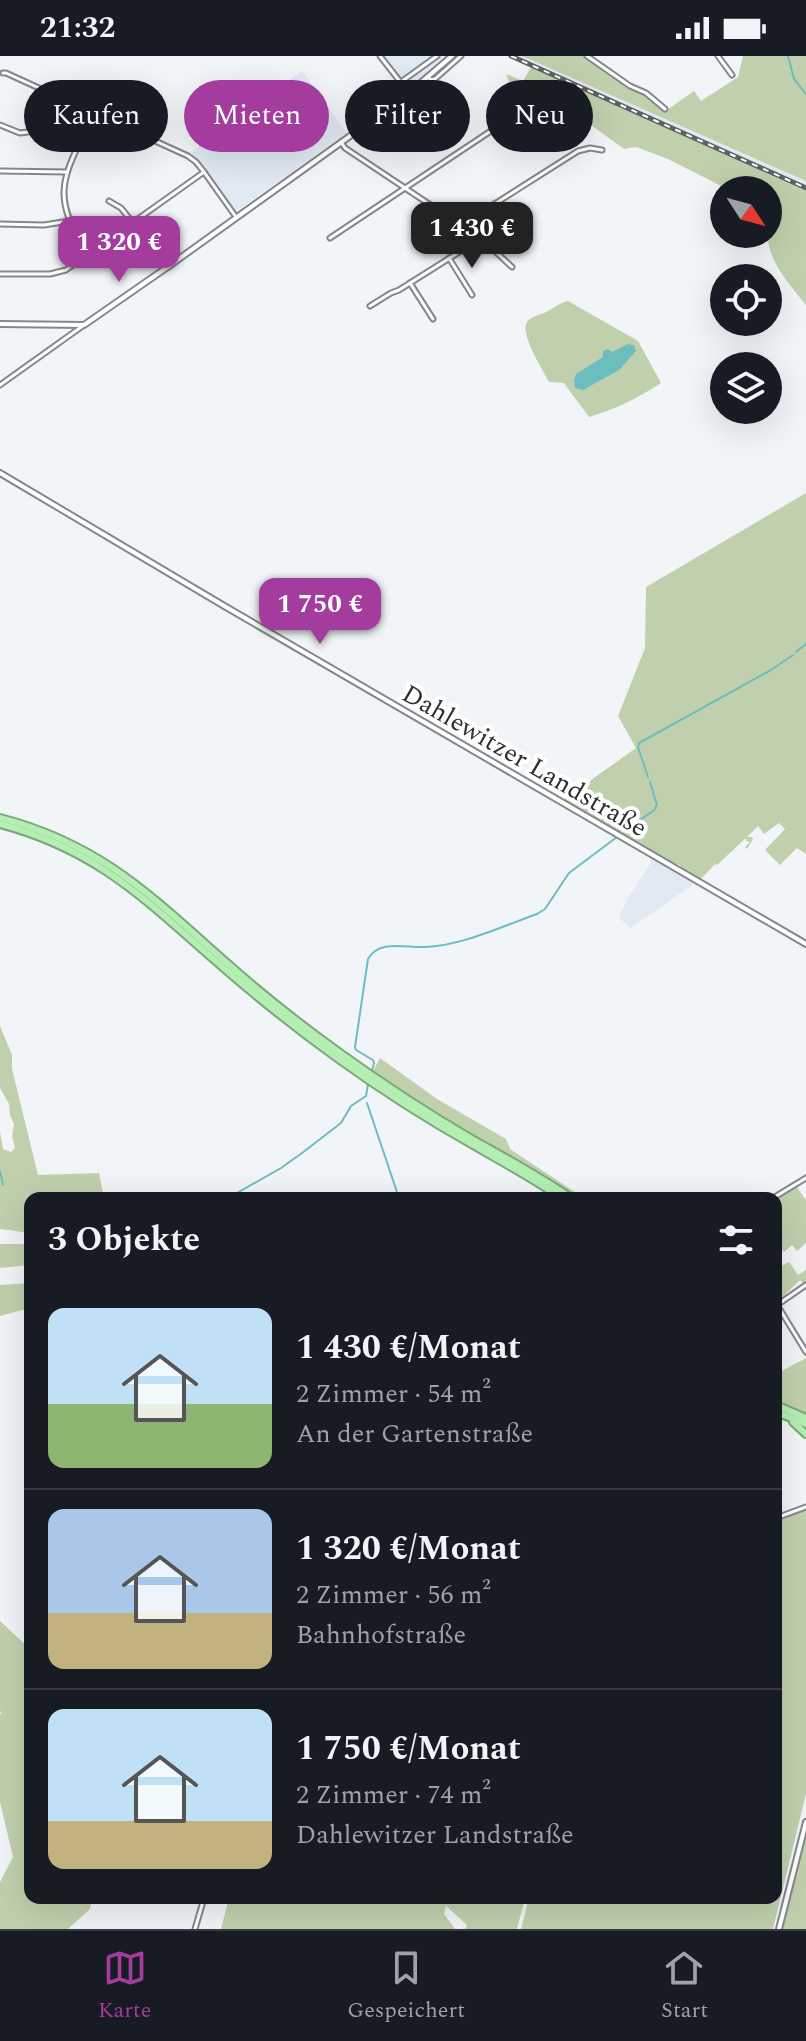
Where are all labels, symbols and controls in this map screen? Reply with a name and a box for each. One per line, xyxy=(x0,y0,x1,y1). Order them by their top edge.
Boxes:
text: 21:32 xyxy=(40,5,115,51)
chip: Kaufen xyxy=(24,80,168,152)
chip: Mieten xyxy=(184,80,329,152)
chip: Filter xyxy=(345,80,470,152)
chip: Neu xyxy=(486,80,593,152)
north arrow xyxy=(710,176,782,248)
map controls xyxy=(710,176,782,424)
pin: 1 430 € xyxy=(398,202,546,270)
text: 1 430 € xyxy=(429,208,515,248)
pin: 1 320 € xyxy=(45,216,193,284)
text: 1 320 € xyxy=(76,222,162,262)
button: locate xyxy=(710,264,782,336)
button: layers xyxy=(710,352,782,424)
pin: 1 750 € xyxy=(246,578,394,646)
text: 1 750 € xyxy=(277,584,363,624)
street label: Dahlewitzer Landstraße xyxy=(394,674,655,848)
text: 3 Objekte xyxy=(48,1214,200,1266)
icon: filters xyxy=(714,1218,758,1262)
text: 1 430 €/Monat xyxy=(296,1322,521,1374)
icon: home xyxy=(112,1340,208,1436)
text: 2 Zimmer · 54 m² xyxy=(296,1374,491,1414)
text: An der Gartenstraße xyxy=(296,1414,533,1454)
text: 1 320 €/Monat xyxy=(296,1523,521,1575)
icon: home xyxy=(112,1541,208,1637)
text: 2 Zimmer · 56 m² xyxy=(296,1575,491,1615)
text: Bahnhofstraße xyxy=(296,1615,466,1655)
text: 1 750 €/Monat xyxy=(296,1723,521,1775)
icon: home xyxy=(112,1741,208,1837)
text: 2 Zimmer · 74 m² xyxy=(296,1775,491,1815)
text: Dahlewitzer Landstraße xyxy=(296,1815,574,1855)
tab: Karte xyxy=(98,1946,151,2027)
tab: Gespeichert xyxy=(347,1946,465,2027)
tab: Start xyxy=(661,1946,708,2027)

